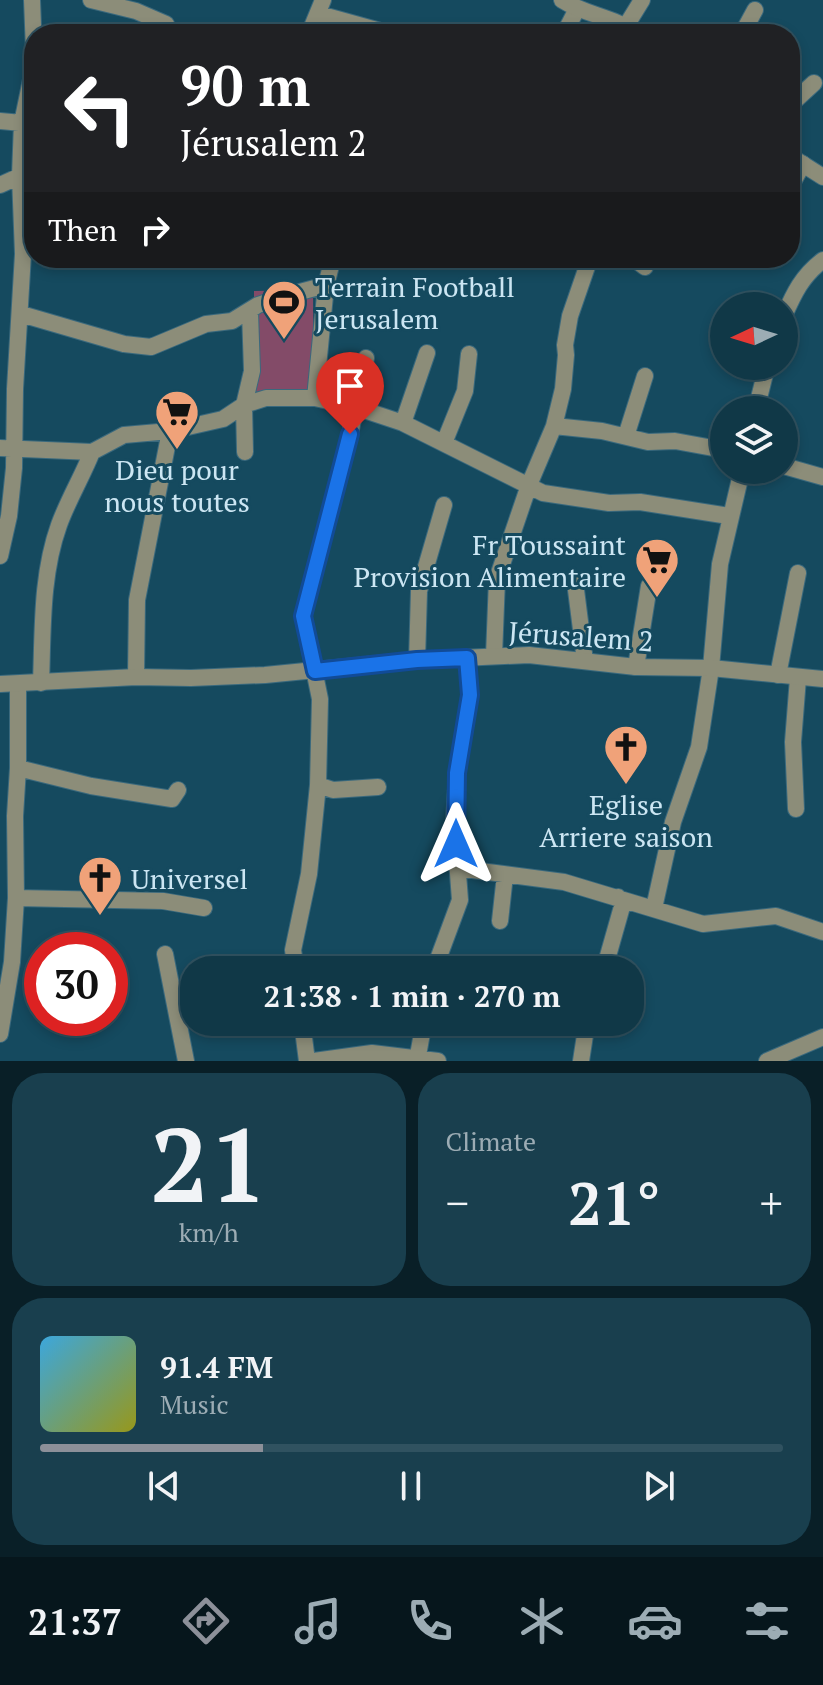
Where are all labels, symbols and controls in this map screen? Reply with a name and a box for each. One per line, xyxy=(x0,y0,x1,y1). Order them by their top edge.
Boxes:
text: 90 m xyxy=(180,48,310,122)
icon: left xyxy=(48,56,152,160)
text: Jérusalem 2 xyxy=(180,119,367,166)
icon: right xyxy=(133,208,177,252)
text: Then xyxy=(48,210,117,250)
place label: Terrain Football Jerusalem xyxy=(315,268,515,337)
sports icon: Terrain Football Jerusalem xyxy=(260,278,308,341)
north arrow xyxy=(710,292,798,380)
map controls xyxy=(710,292,798,484)
pin xyxy=(316,352,384,434)
icon: arrive xyxy=(328,364,372,408)
supermarket icon: Dieu pour nous toutes xyxy=(153,388,201,451)
button: layers xyxy=(710,396,798,484)
place label: Dieu pour nous toutes xyxy=(104,451,250,520)
place label: Fr Toussaint Provision Alimentaire xyxy=(353,526,627,595)
supermarket icon: Fr Toussaint Provision Alimentaire xyxy=(633,536,681,599)
street label: Jérusalem 2 xyxy=(507,612,655,660)
church icon: Eglise Arriere saison xyxy=(602,723,650,786)
place label: Eglise Arriere saison xyxy=(539,786,713,855)
position arrow xyxy=(414,802,498,886)
church icon: Universel xyxy=(76,854,124,917)
place label: Universel xyxy=(131,860,248,897)
speed limit sign: 30 xyxy=(24,932,128,1036)
text: 21:38 · 1 min · 270 m xyxy=(264,976,560,1016)
text: 21 xyxy=(150,1094,268,1232)
text: Climate xyxy=(446,1124,536,1158)
text: 21° xyxy=(568,1163,661,1242)
text: − xyxy=(446,1173,469,1232)
text: + xyxy=(760,1173,783,1232)
text: km/h xyxy=(179,1215,239,1249)
text: 91.4 FM xyxy=(160,1347,273,1387)
text: Music xyxy=(160,1387,229,1421)
icon: previous xyxy=(142,1464,186,1508)
icon: pause xyxy=(389,1464,433,1508)
icon: next xyxy=(637,1464,681,1508)
icon: directions xyxy=(178,1593,234,1649)
icon: music xyxy=(290,1593,346,1649)
icon: phone xyxy=(402,1593,458,1649)
icon: climate xyxy=(514,1593,570,1649)
icon: car xyxy=(627,1593,683,1649)
icon: filters xyxy=(739,1593,795,1649)
text: 21:37 xyxy=(28,1598,122,1645)

